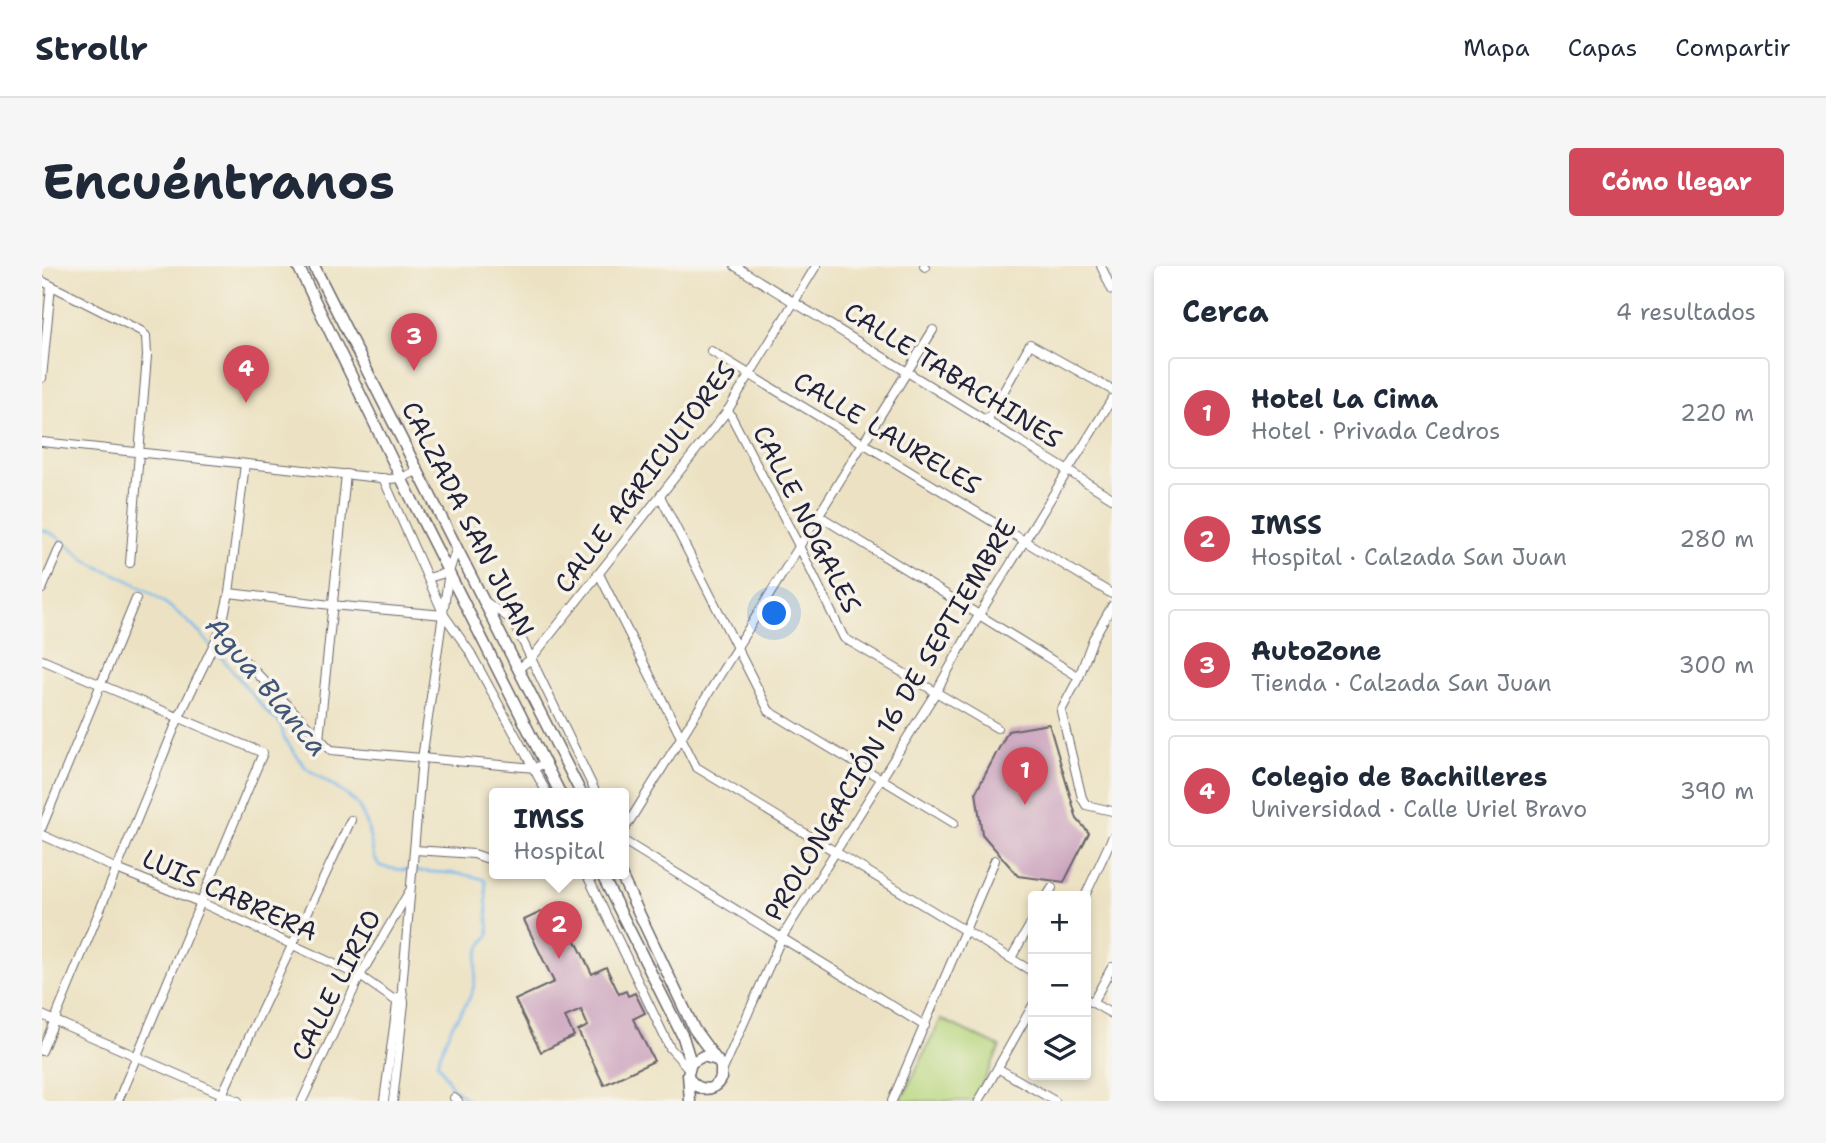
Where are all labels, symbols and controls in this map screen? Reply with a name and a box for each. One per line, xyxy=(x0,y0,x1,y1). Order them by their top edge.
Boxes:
text: Strollr xyxy=(35,26,148,71)
text: Mapa xyxy=(1463,32,1530,64)
text: Capas xyxy=(1568,32,1637,64)
text: Compartir xyxy=(1675,32,1791,64)
button: Cómo llegar xyxy=(1569,148,1784,216)
text: Encuéntranos xyxy=(42,149,395,215)
text: Cerca xyxy=(1182,291,1269,332)
street label: CALLE TABACHINES xyxy=(838,293,1069,456)
text: 4 resultados xyxy=(1616,297,1756,327)
pin: 3 xyxy=(391,313,437,371)
pin: 4 xyxy=(223,345,269,403)
street label: CALLE AGRICULTORES xyxy=(546,354,743,600)
street label: CALLE LAURELES xyxy=(787,363,987,502)
text: Hotel La Cima xyxy=(1251,381,1438,416)
street label: CALZADA SAN JUAN xyxy=(394,395,543,643)
text: 1 xyxy=(1202,398,1212,428)
text: 220 m xyxy=(1680,398,1754,428)
text: Hotel · Privada Cedros xyxy=(1251,416,1500,446)
street label: CALLE NOGALES xyxy=(745,419,870,619)
text: IMSS xyxy=(1251,507,1322,542)
street label: PROLONGACIÓN 16 DE SEPTIEMBRE xyxy=(755,512,1024,927)
text: 2 xyxy=(1199,524,1215,554)
text: 280 m xyxy=(1679,524,1754,554)
text: Hospital · Calzada San Juan xyxy=(1251,542,1567,572)
your location xyxy=(757,596,791,630)
water label: Agua Blanca xyxy=(197,608,337,764)
text: AutoZone xyxy=(1251,633,1382,668)
text: 3 xyxy=(1199,650,1215,680)
text: 300 m xyxy=(1679,650,1754,680)
text: Tienda · Calzada San Juan xyxy=(1251,668,1552,698)
pin: 1 xyxy=(1002,747,1048,805)
text: Colegio de Bachilleres xyxy=(1251,759,1548,794)
text: 4 xyxy=(1199,776,1215,806)
text: 390 m xyxy=(1680,776,1754,806)
popup xyxy=(489,788,629,879)
text: Universidad · Calle Uriel Bravo xyxy=(1251,794,1587,824)
text: IMSS xyxy=(514,801,584,836)
text: Hospital xyxy=(514,836,604,866)
street label: LUIS CABRERA xyxy=(137,840,323,949)
map controls xyxy=(1028,891,1091,1080)
button: + xyxy=(1028,891,1091,954)
pin: 2 xyxy=(536,901,582,959)
street label: CALLE LIRIO xyxy=(283,903,389,1066)
button: − xyxy=(1028,954,1091,1017)
button: layers xyxy=(1028,1017,1091,1080)

